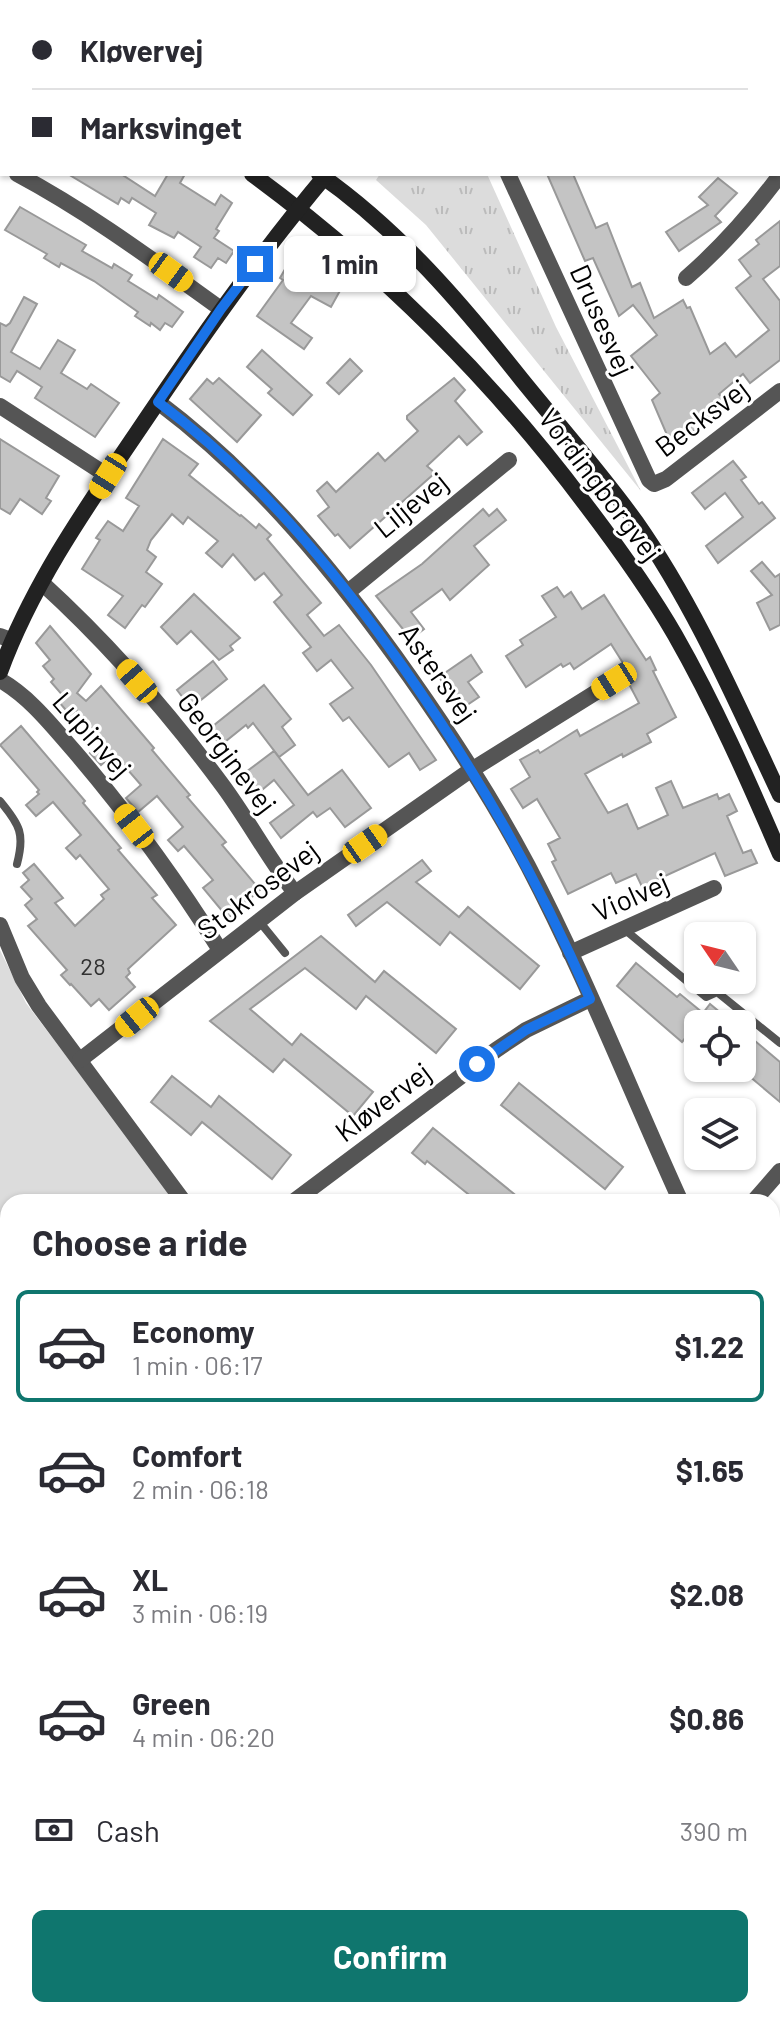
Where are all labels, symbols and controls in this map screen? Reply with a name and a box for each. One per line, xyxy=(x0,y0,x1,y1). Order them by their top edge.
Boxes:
text: Kløvervej xyxy=(80,32,203,68)
text: Marksvinget xyxy=(80,109,242,145)
callout: 1 min xyxy=(283,236,415,292)
route end xyxy=(237,246,273,282)
car xyxy=(145,248,197,296)
text: 1 min xyxy=(322,248,378,279)
street label: Drusesvej xyxy=(563,259,642,380)
street label: Becksvej xyxy=(648,371,755,463)
street label: Vordingborgvej xyxy=(532,401,669,568)
car xyxy=(85,449,131,503)
street label: Liljevej xyxy=(366,464,454,544)
street label: Astersvej xyxy=(393,617,485,728)
car xyxy=(112,655,162,707)
car xyxy=(587,658,641,704)
street label: Lupinvej xyxy=(46,684,139,784)
street label: Georginevej xyxy=(171,685,285,820)
car xyxy=(110,800,158,852)
car xyxy=(338,820,392,868)
street label: Stokrosevej xyxy=(190,832,325,946)
street label: Violvej xyxy=(587,864,674,928)
north arrow xyxy=(684,922,756,994)
map controls xyxy=(684,922,756,1170)
house number: 28 xyxy=(80,951,106,980)
car xyxy=(111,993,163,1041)
button: locate xyxy=(684,1010,756,1082)
route start xyxy=(459,1046,495,1082)
street label: Kløvervej xyxy=(328,1054,437,1148)
button: layers xyxy=(684,1098,756,1170)
text: Choose a ride xyxy=(32,1220,248,1263)
icon: car xyxy=(36,1310,108,1382)
text: Economy xyxy=(132,1313,255,1349)
text: $1.22 xyxy=(675,1328,744,1364)
text: 1 min · 06:17 xyxy=(132,1349,263,1380)
icon: car xyxy=(36,1434,108,1506)
text: Comfort xyxy=(132,1437,242,1473)
text: $1.65 xyxy=(676,1452,744,1488)
text: 2 min · 06:18 xyxy=(132,1473,269,1504)
icon: car xyxy=(36,1558,108,1630)
text: XL xyxy=(132,1561,168,1597)
text: $2.08 xyxy=(669,1576,744,1612)
text: 3 min · 06:19 xyxy=(132,1597,268,1628)
icon: car xyxy=(36,1682,108,1754)
text: Green xyxy=(132,1685,211,1721)
text: $0.86 xyxy=(669,1700,744,1736)
text: 4 min · 06:20 xyxy=(132,1721,275,1752)
icon: cash xyxy=(32,1808,76,1852)
text: Cash xyxy=(96,1812,160,1848)
text: 390 m xyxy=(680,1815,748,1846)
button: Confirm xyxy=(32,1910,748,2002)

